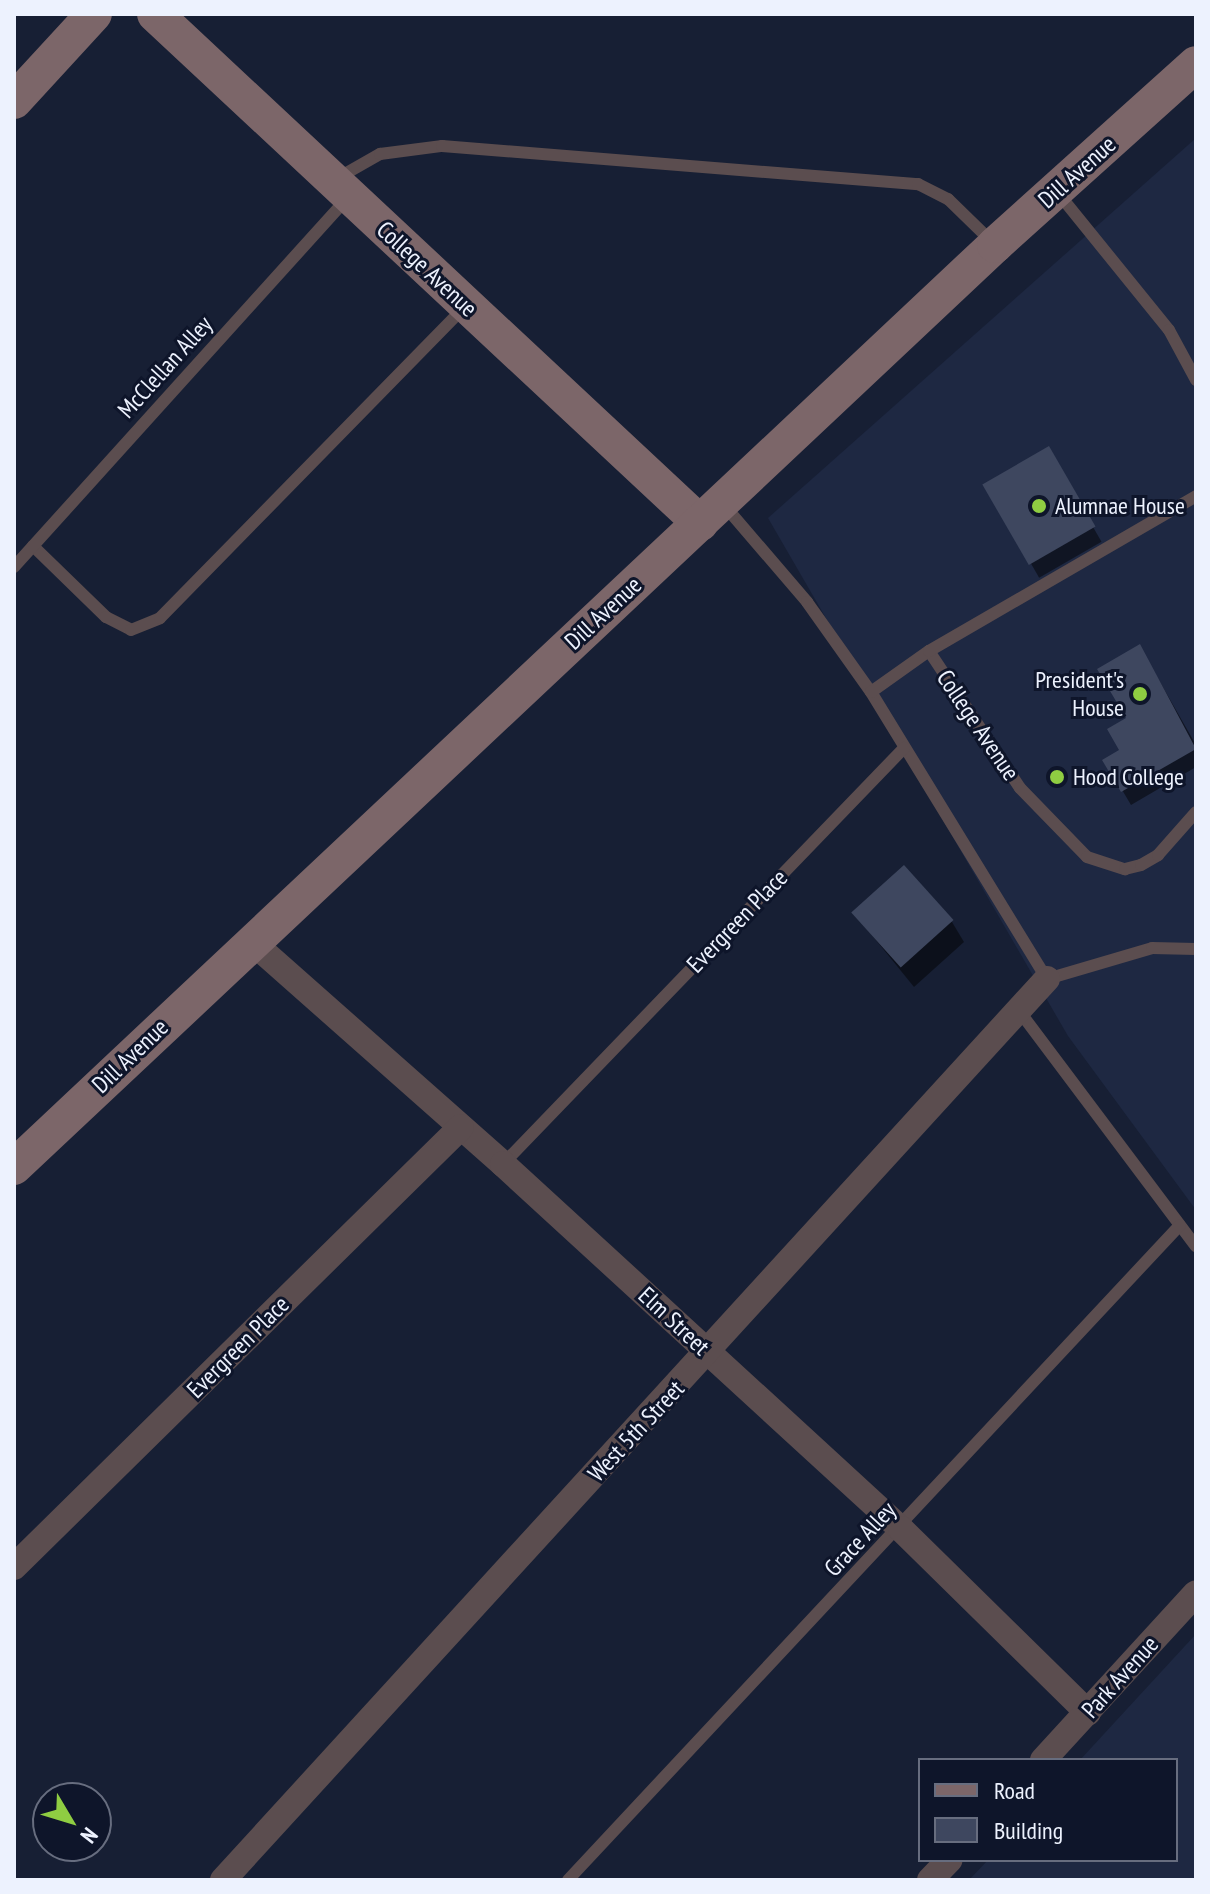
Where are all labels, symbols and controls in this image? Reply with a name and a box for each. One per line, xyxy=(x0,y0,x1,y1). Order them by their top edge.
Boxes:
street label: Dill Avenue xyxy=(1032,130,1122,214)
street label: College Avenue xyxy=(370,215,484,323)
street label: McClellan Alley xyxy=(112,310,218,424)
place label: Alumnae House xyxy=(1055,492,1185,520)
marker: Alumnae House xyxy=(1030,497,1048,515)
street label: Dill Avenue xyxy=(559,570,647,656)
street label: College Avenue xyxy=(930,664,1026,786)
place label: President's House xyxy=(1035,666,1124,722)
marker: President's House xyxy=(1131,685,1149,703)
place label: Hood College xyxy=(1073,763,1184,791)
marker: Hood College xyxy=(1048,768,1066,786)
street label: Evergreen Place xyxy=(681,863,793,979)
street label: Dill Avenue xyxy=(86,1013,174,1099)
street label: Elm Street xyxy=(633,1281,715,1361)
street label: Evergreen Place xyxy=(181,1290,295,1404)
street label: West 5th Street xyxy=(582,1374,690,1488)
street label: Grace Alley xyxy=(818,1495,902,1583)
street label: Park Avenue xyxy=(1075,1630,1165,1724)
legend xyxy=(918,1758,1178,1862)
text: Road xyxy=(994,1775,1035,1806)
north arrow xyxy=(32,1782,112,1862)
text: Building xyxy=(994,1815,1063,1846)
text: N xyxy=(75,1822,104,1849)

